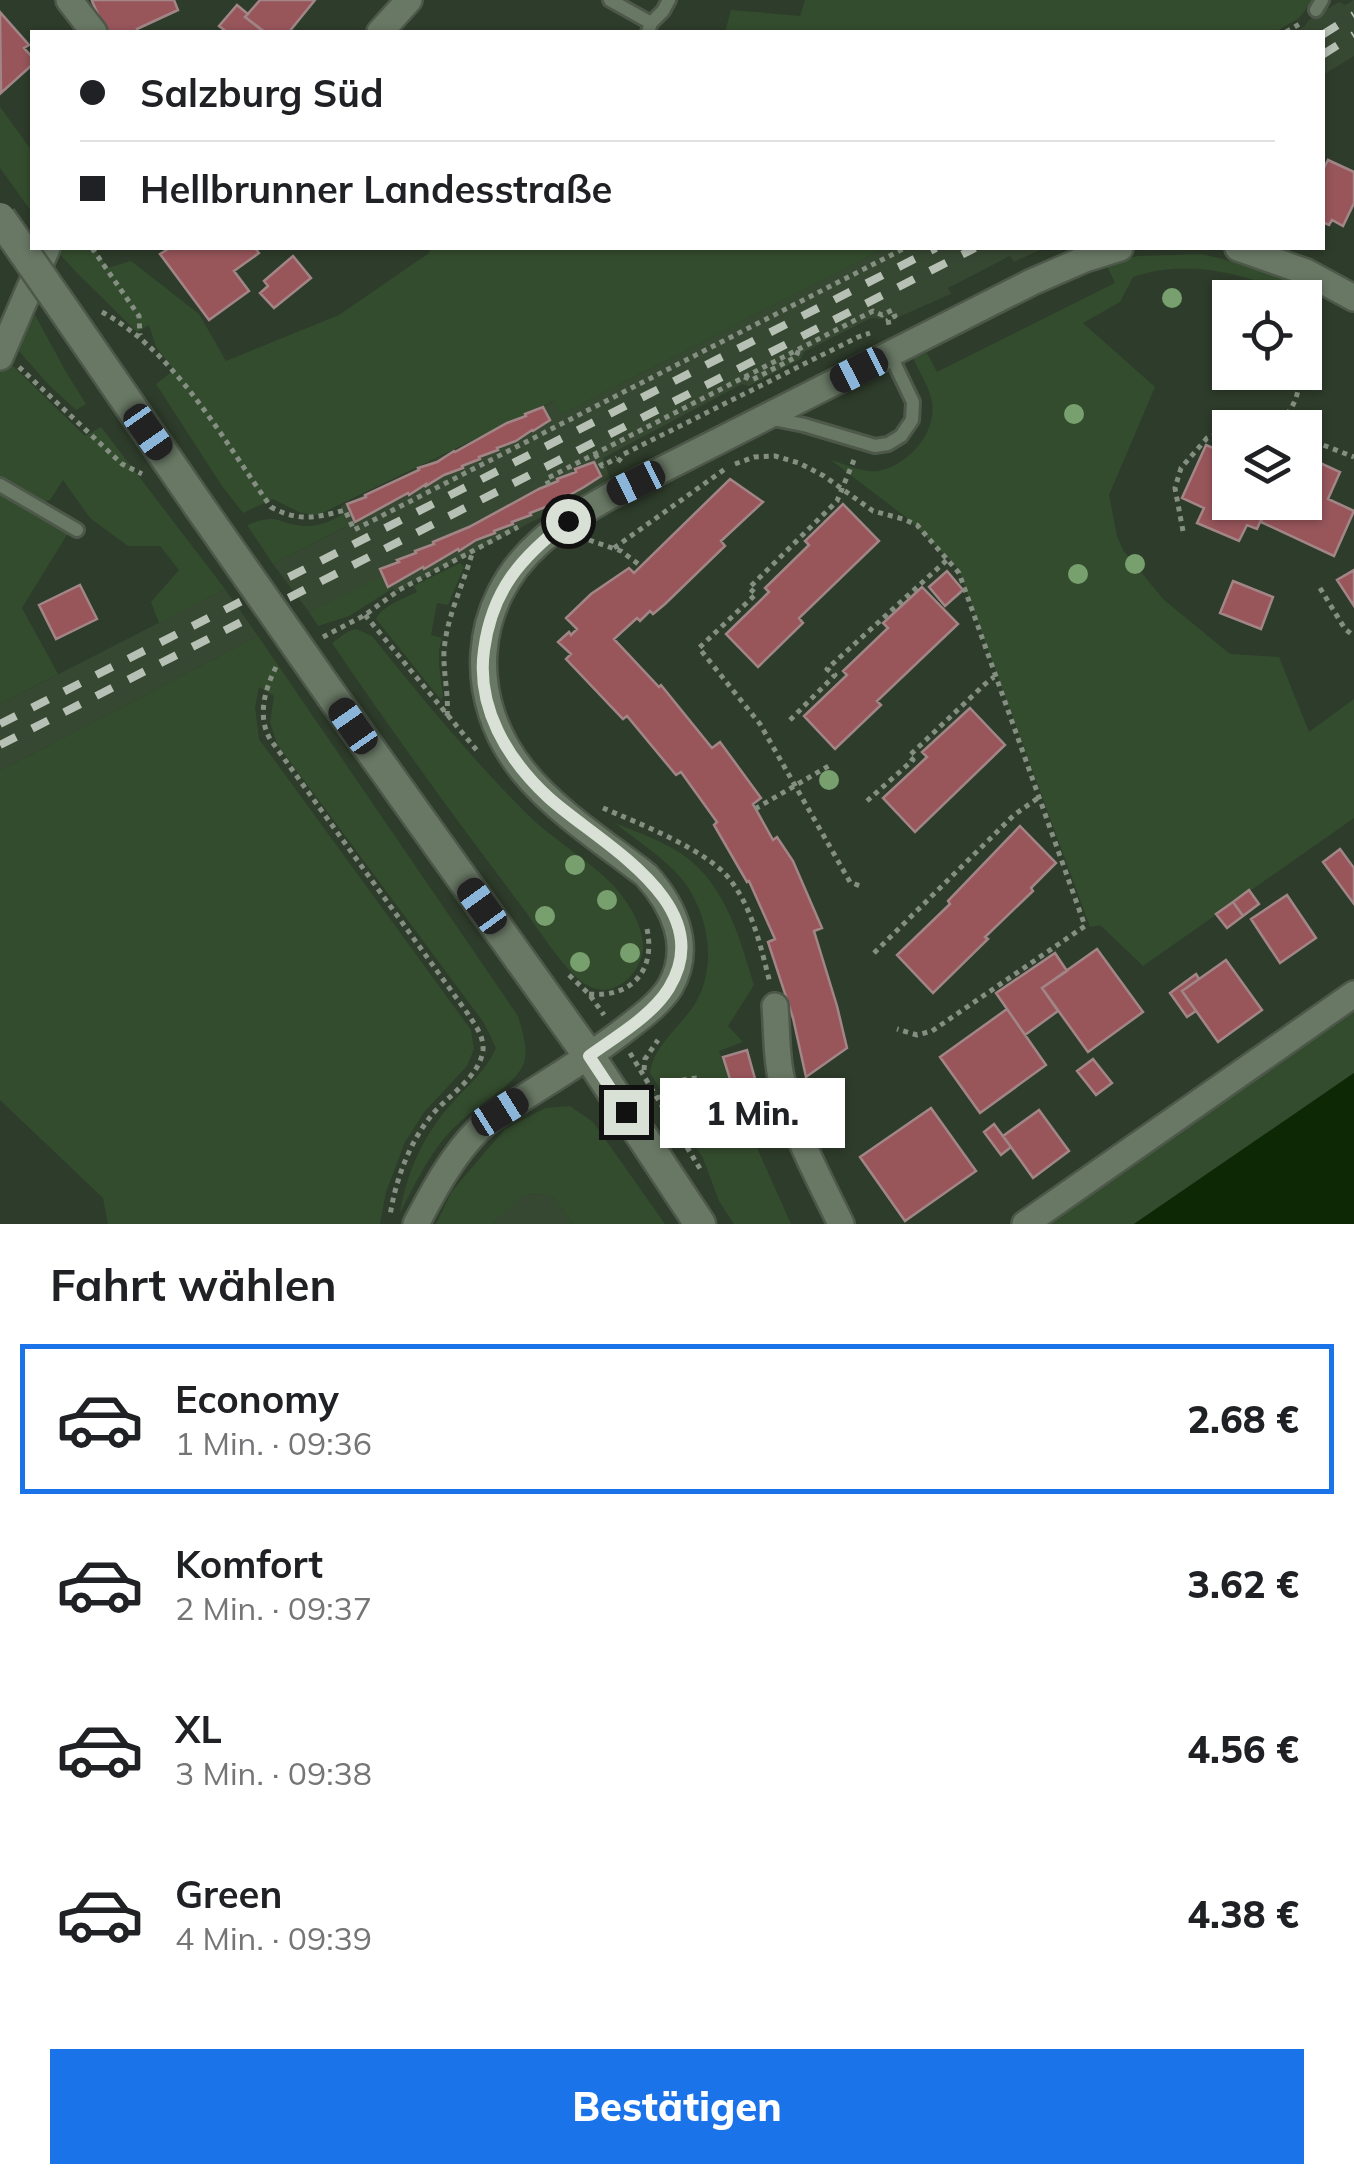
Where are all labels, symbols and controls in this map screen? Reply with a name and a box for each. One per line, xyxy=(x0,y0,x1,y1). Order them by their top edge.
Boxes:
text: Salzburg Süd xyxy=(140,69,384,117)
text: Hellbrunner Landesstraße xyxy=(140,165,612,213)
map controls xyxy=(1212,280,1322,520)
button: locate xyxy=(1212,280,1322,390)
car xyxy=(825,343,893,397)
car xyxy=(119,399,177,465)
button: layers xyxy=(1212,410,1322,520)
car xyxy=(602,456,670,510)
route start xyxy=(546,499,591,544)
car xyxy=(324,693,382,759)
car xyxy=(452,873,512,939)
callout: 1 Min. xyxy=(661,1077,846,1147)
car xyxy=(467,1083,533,1141)
route end xyxy=(604,1090,649,1135)
text: 1 Min. xyxy=(706,1093,799,1133)
text: Fahrt wählen xyxy=(50,1256,337,1312)
icon: car xyxy=(55,1374,145,1464)
text: Economy xyxy=(175,1375,339,1423)
text: 2.68 € xyxy=(1187,1395,1299,1443)
text: 1 Min. · 09:36 xyxy=(175,1423,372,1463)
icon: car xyxy=(55,1539,145,1629)
text: Komfort xyxy=(175,1540,323,1588)
text: 3.62 € xyxy=(1187,1560,1299,1608)
text: 2 Min. · 09:37 xyxy=(175,1588,372,1628)
icon: car xyxy=(55,1704,145,1794)
text: XL xyxy=(175,1705,222,1753)
text: 4.56 € xyxy=(1187,1725,1299,1773)
text: 3 Min. · 09:38 xyxy=(175,1753,372,1793)
icon: car xyxy=(55,1869,145,1959)
text: Green xyxy=(175,1870,282,1918)
text: 4.38 € xyxy=(1187,1890,1299,1938)
text: 4 Min. · 09:39 xyxy=(175,1918,372,1958)
button: Bestätigen xyxy=(50,2049,1304,2164)

